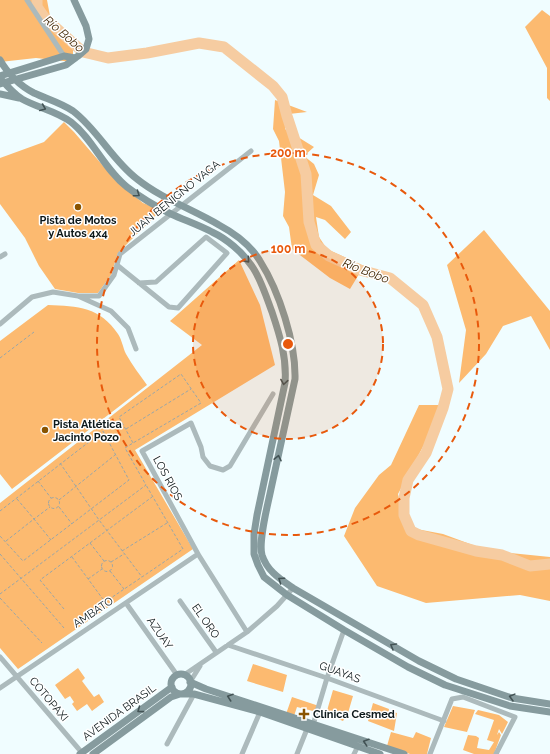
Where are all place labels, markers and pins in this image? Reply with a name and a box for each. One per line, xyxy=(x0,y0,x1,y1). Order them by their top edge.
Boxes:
marker: Pista de Motos y Autos 4x4 xyxy=(73,202,83,212)
place label: Pista de Motos y Autos 4x4 xyxy=(40,214,117,240)
centre of rings xyxy=(281,337,295,351)
place label: Pista Atlética Jacinto Pozo xyxy=(53,418,122,444)
marker: Pista Atlética Jacinto Pozo xyxy=(40,425,50,435)
marker: Clínica Cesmed xyxy=(298,708,310,720)
place label: Clínica Cesmed xyxy=(313,708,395,721)

